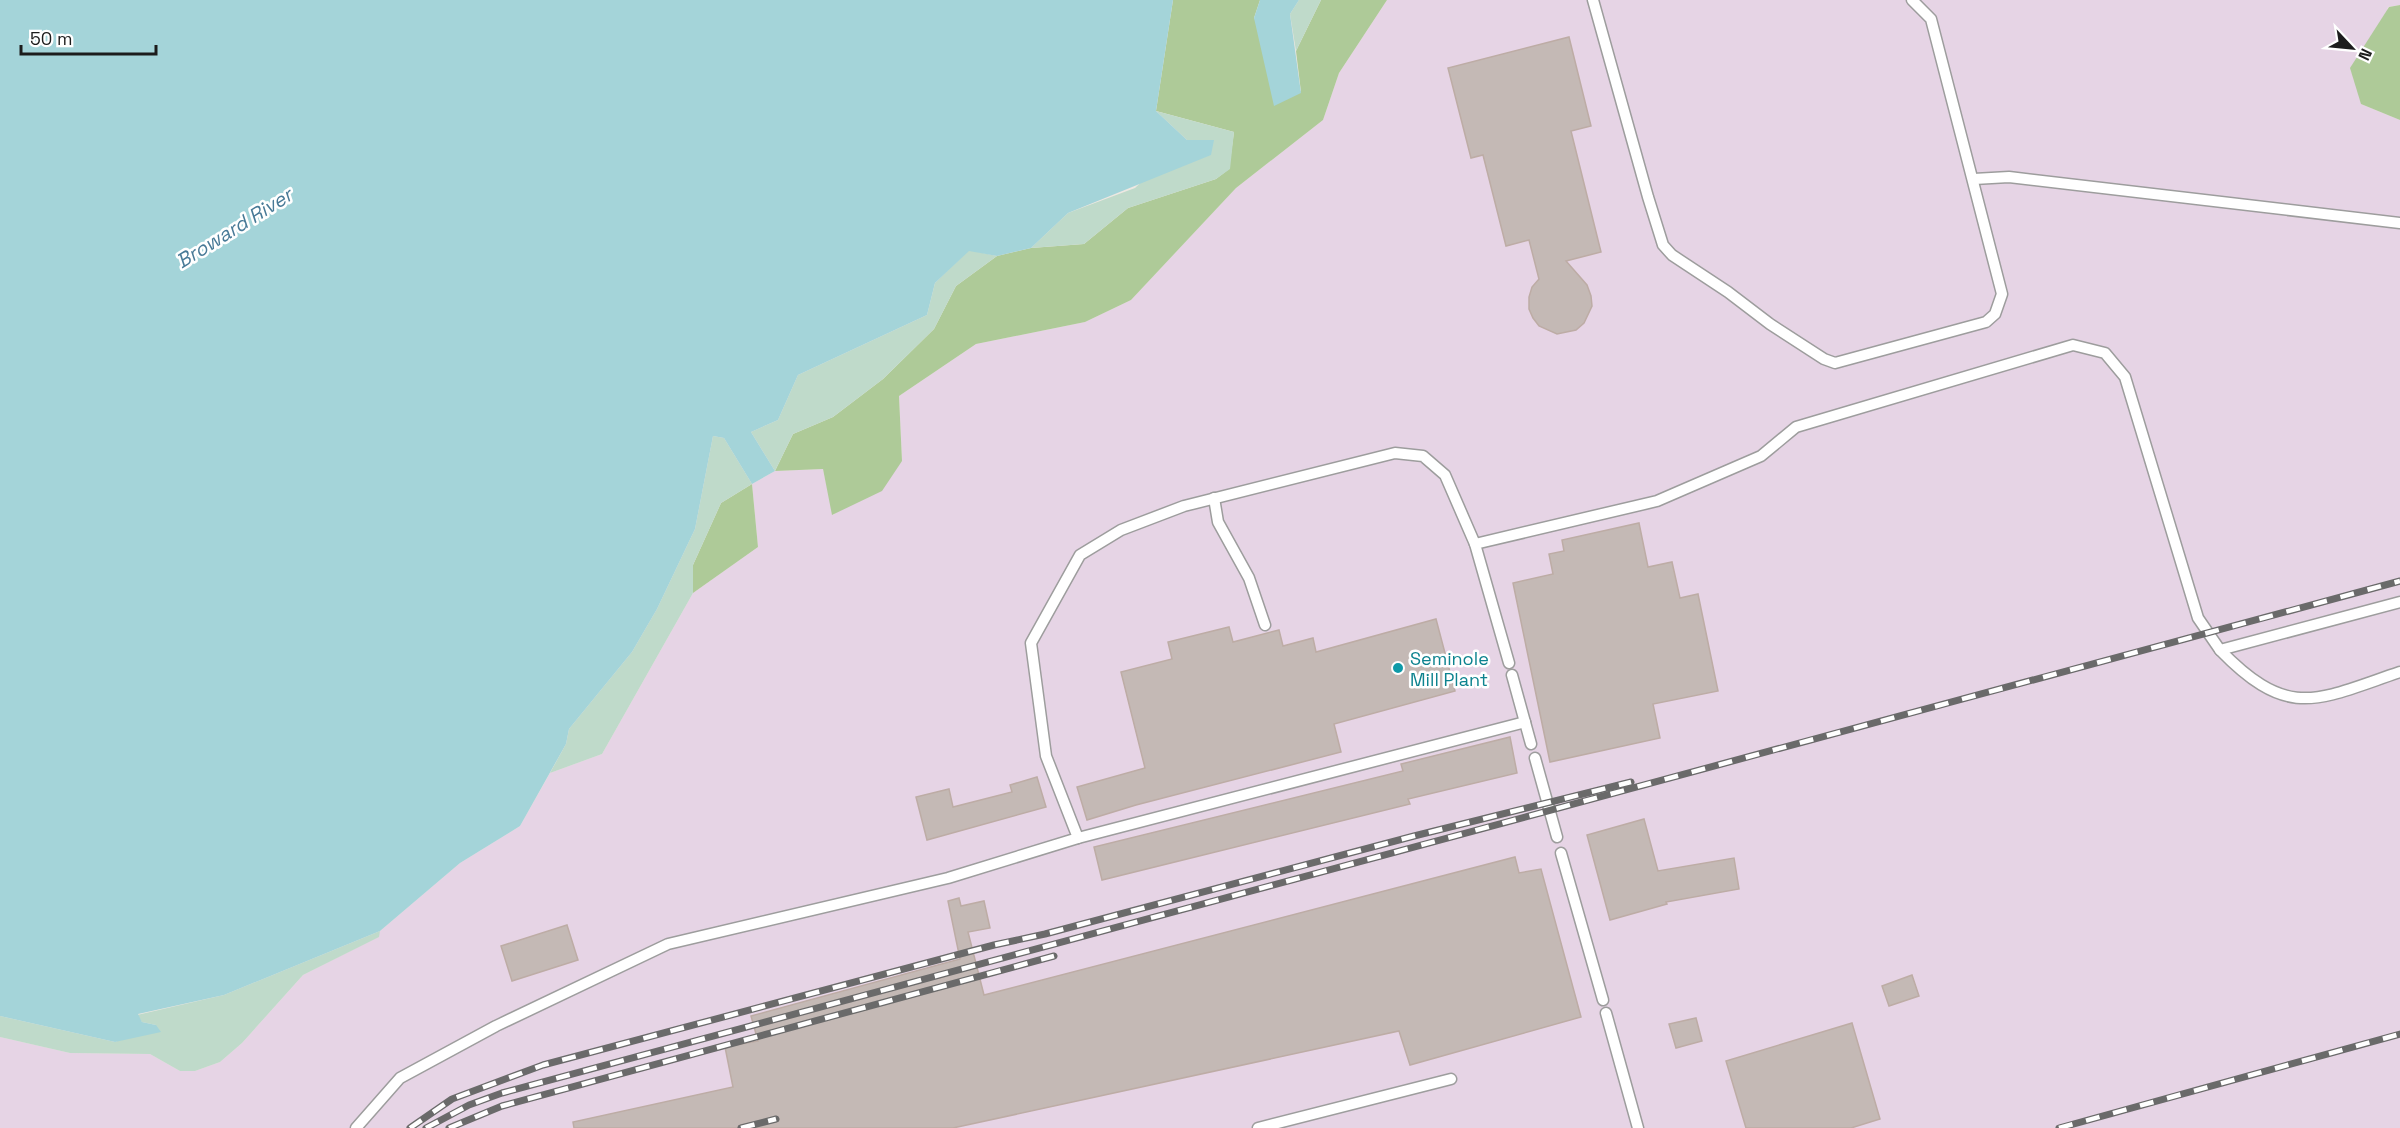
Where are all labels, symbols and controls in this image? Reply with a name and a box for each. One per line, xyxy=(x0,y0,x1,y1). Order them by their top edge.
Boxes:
scale bar xyxy=(21,18,156,56)
north arrow xyxy=(2322,18,2382,78)
text: 50 m xyxy=(30,27,72,50)
text: N xyxy=(2353,45,2377,64)
water label: Broward River xyxy=(171,181,299,274)
place label: Seminole Mill Plant xyxy=(1410,647,1489,691)
marker: Seminole Mill Plant xyxy=(1391,661,1405,675)

